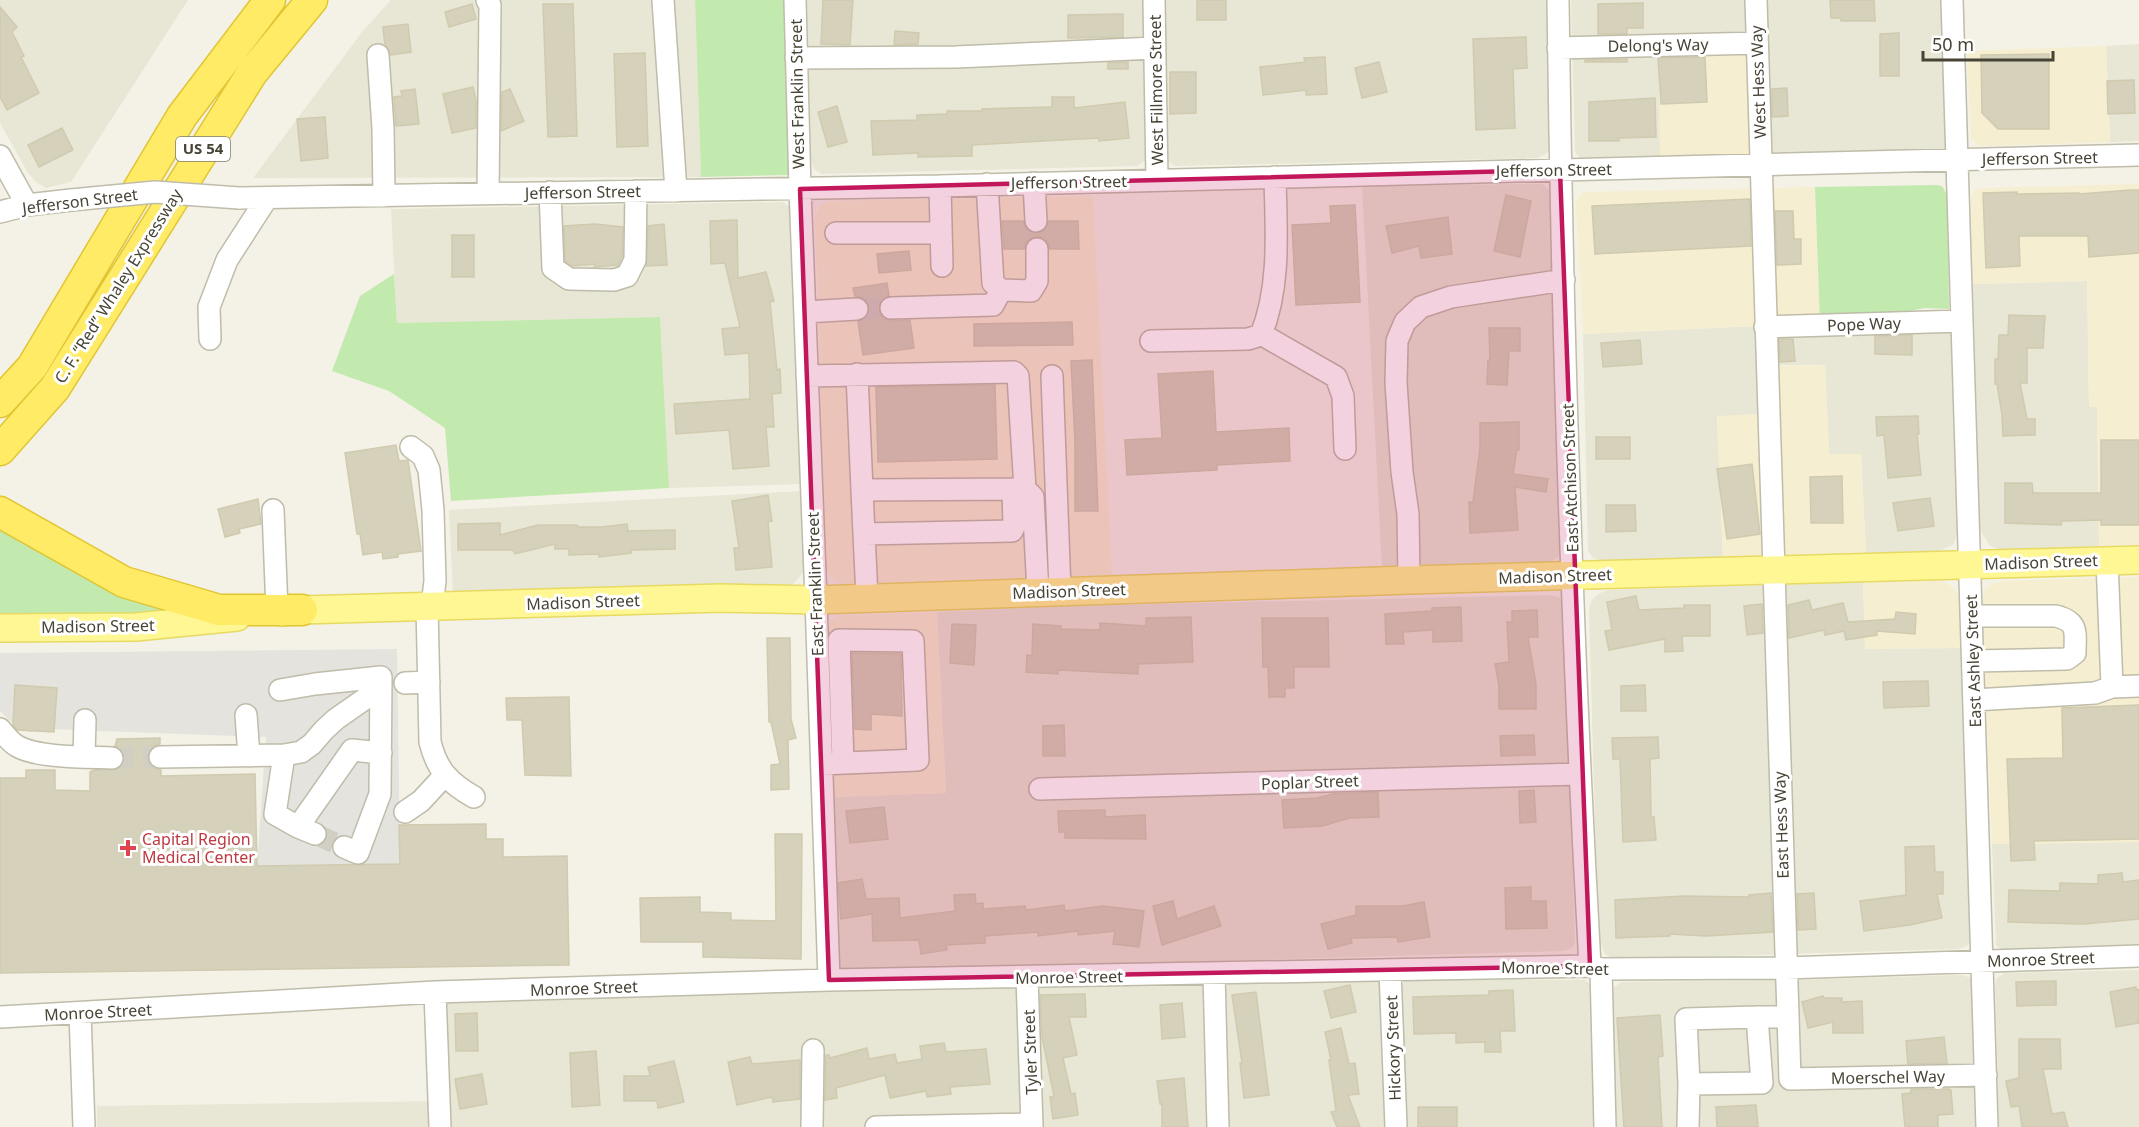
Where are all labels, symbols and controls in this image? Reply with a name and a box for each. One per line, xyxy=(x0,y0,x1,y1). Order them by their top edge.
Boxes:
street label: West Fillmore Street xyxy=(1144,14,1168,166)
street label: West Franklin Street xyxy=(785,19,809,169)
street label: West Hess Way xyxy=(1745,24,1771,139)
scale bar xyxy=(1923,24,2054,62)
text: 50 m xyxy=(1932,32,1974,56)
street label: Delong's Way xyxy=(1607,33,1709,57)
road number: US 54 xyxy=(176,137,230,161)
street label: Jefferson Street xyxy=(1980,146,2098,170)
street label: Jefferson Street xyxy=(1494,158,1612,182)
street label: Jefferson Street xyxy=(1009,170,1127,194)
street label: Jefferson Street xyxy=(523,180,641,204)
street label: Jefferson Street xyxy=(19,183,139,219)
street label: C. F. “Red” Whaley Expressway xyxy=(49,184,187,387)
street label: Pope Way xyxy=(1827,312,1902,336)
street label: East Atchison Street xyxy=(1556,403,1584,553)
street label: East Franklin Street xyxy=(801,511,829,657)
street label: Madison Street xyxy=(1984,549,2098,575)
street label: Madison Street xyxy=(1498,563,1612,589)
street label: Madison Street xyxy=(1012,578,1126,604)
street label: Madison Street xyxy=(526,589,640,615)
street label: East Ashley Street xyxy=(1960,594,1986,728)
street label: Madison Street xyxy=(41,614,155,638)
street label: Poplar Street xyxy=(1261,769,1359,795)
street label: East Hess Way xyxy=(1768,770,1794,879)
place label: Capital Region Medical Center xyxy=(142,828,255,868)
marker: Capital Region Medical Center xyxy=(119,839,137,857)
street label: Monroe Street xyxy=(1987,946,2096,972)
street label: Monroe Street xyxy=(1501,956,1609,980)
street label: Monroe Street xyxy=(1015,965,1123,989)
street label: Monroe Street xyxy=(530,975,639,1001)
street label: Hickory Street xyxy=(1380,995,1406,1101)
street label: Monroe Street xyxy=(44,998,153,1026)
street label: Tyler Street xyxy=(1018,1009,1042,1095)
street label: Moerschel Way xyxy=(1831,1065,1946,1089)

